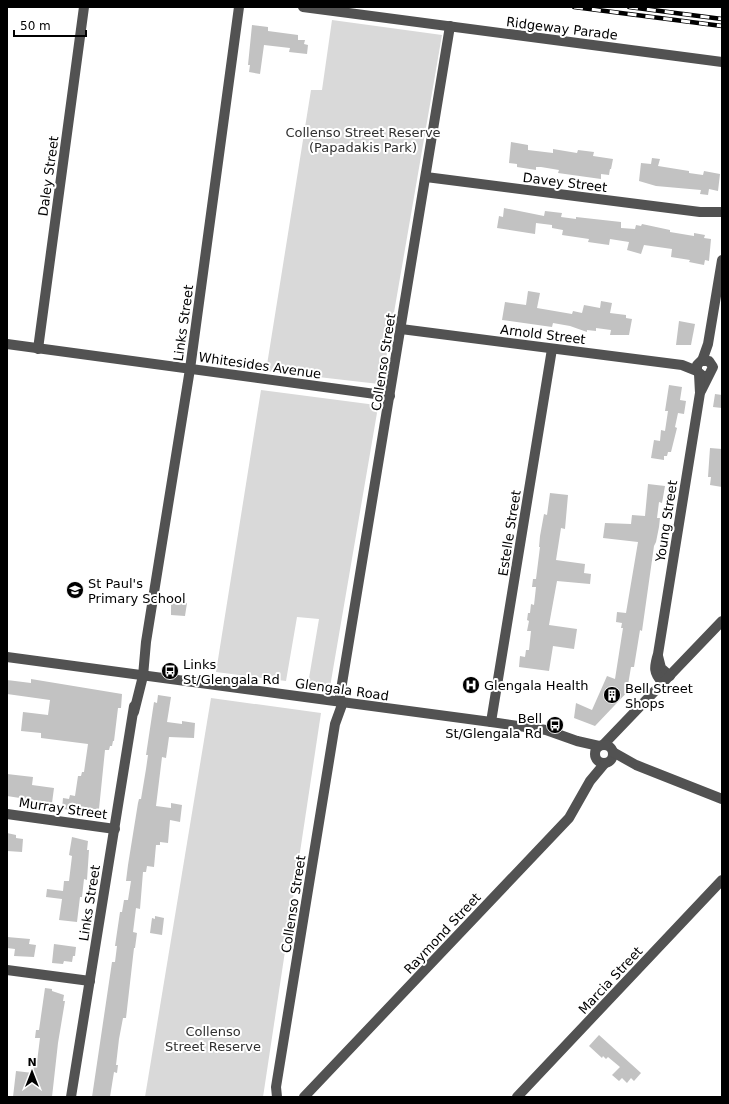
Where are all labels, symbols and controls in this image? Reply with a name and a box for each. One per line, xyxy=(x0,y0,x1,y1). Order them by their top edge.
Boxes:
scale bar xyxy=(14,12,86,38)
street label: Ridgeway Parade xyxy=(505,14,619,43)
text: 50 m xyxy=(20,19,51,33)
park label: Collenso Street Reserve (Papadakis Park) xyxy=(285,125,441,155)
street label: Daley Street xyxy=(35,135,62,217)
street label: Davey Street xyxy=(522,170,608,195)
street label: Links Street xyxy=(171,284,196,362)
street label: Collenso Street xyxy=(368,312,399,412)
street label: Arnold Street xyxy=(499,322,586,347)
street label: Whitesides Avenue xyxy=(198,349,322,382)
street label: Young Street xyxy=(652,479,680,564)
street label: Estelle Street xyxy=(495,489,524,577)
place label: St Paul's Primary School xyxy=(88,576,186,606)
school or university icon: St Paul's Primary School xyxy=(65,580,85,600)
place label: Links St/Glengala Rd xyxy=(183,657,280,687)
bus stop icon: Links St/Glengala Rd xyxy=(160,661,180,681)
street label: Glengala Road xyxy=(294,675,390,703)
hospital icon: Glengala Health xyxy=(461,675,481,695)
place label: Glengala Health xyxy=(484,678,589,693)
place label: Bell Street Shops xyxy=(625,681,693,711)
building icon: Bell Street Shops xyxy=(602,685,622,705)
place label: Bell St/Glengala Rd xyxy=(445,711,542,741)
bus stop icon: Bell St/Glengala Rd xyxy=(545,715,565,735)
street label: Murray Street xyxy=(18,795,108,822)
street label: Collenso Street xyxy=(278,854,309,954)
street label: Links Street xyxy=(76,864,103,942)
street label: Raymond Street xyxy=(401,890,484,977)
street label: Marcia Street xyxy=(575,944,645,1017)
park label: Collenso Street Reserve xyxy=(165,1024,261,1054)
north arrow xyxy=(12,1052,52,1092)
text: N xyxy=(27,1056,37,1069)

